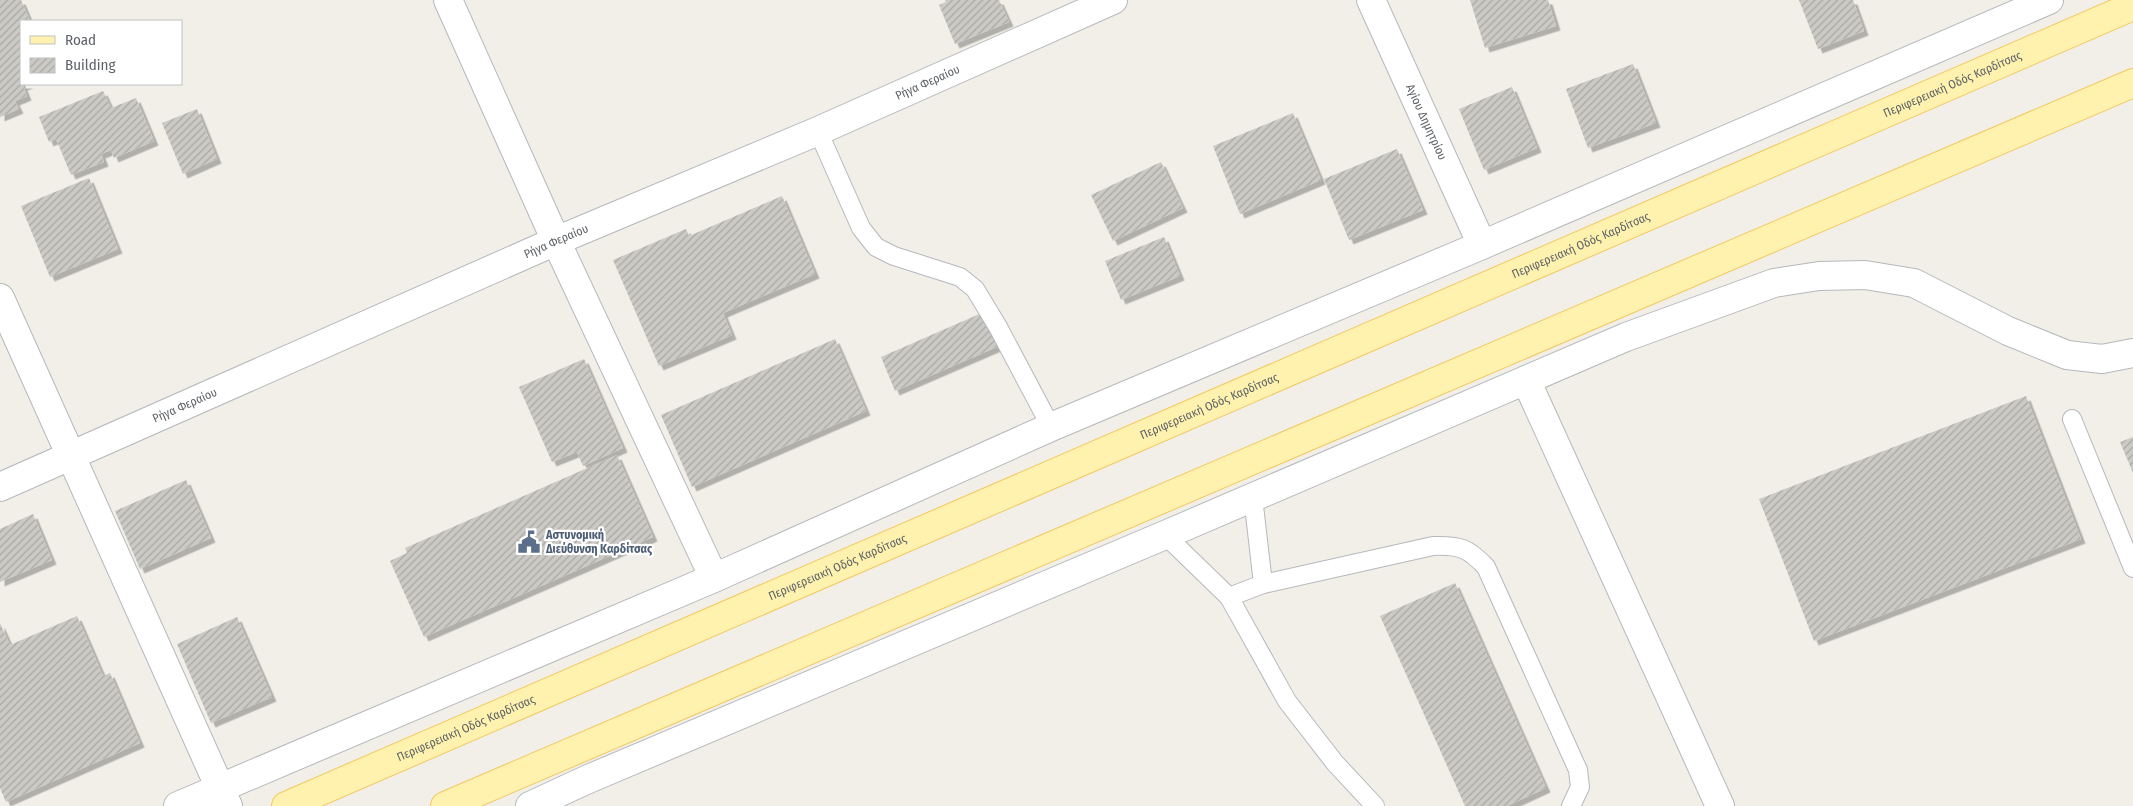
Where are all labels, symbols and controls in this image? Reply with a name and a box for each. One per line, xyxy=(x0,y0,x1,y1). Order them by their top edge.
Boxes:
legend xyxy=(20,20,182,85)
text: Road xyxy=(65,31,96,49)
street label: Περιφερειακή Οδός Καρδίτσας xyxy=(1881,48,2024,120)
text: Building xyxy=(65,56,116,74)
street label: Ρήγα Φεραίου xyxy=(893,62,962,103)
street label: Αγίου Δημητρίου xyxy=(1403,82,1450,162)
street label: Περιφερειακή Οδός Καρδίτσας xyxy=(1510,209,1652,281)
street label: Ρήγα Φεραίου xyxy=(522,221,590,261)
street label: Περιφερειακή Οδός Καρδίτσας xyxy=(1138,370,1280,442)
street label: Ρήγα Φεραίου xyxy=(150,385,219,426)
place label: Αστυνομική Διεύθυνση Καρδίτσας xyxy=(545,528,653,556)
public building icon: Αστυνομική Διεύθυνση Καρδίτσας xyxy=(516,529,542,555)
street label: Περιφερειακή Οδός Καρδίτσας xyxy=(766,531,909,603)
street label: Περιφερειακή Οδός Καρδίτσας xyxy=(395,692,537,764)

